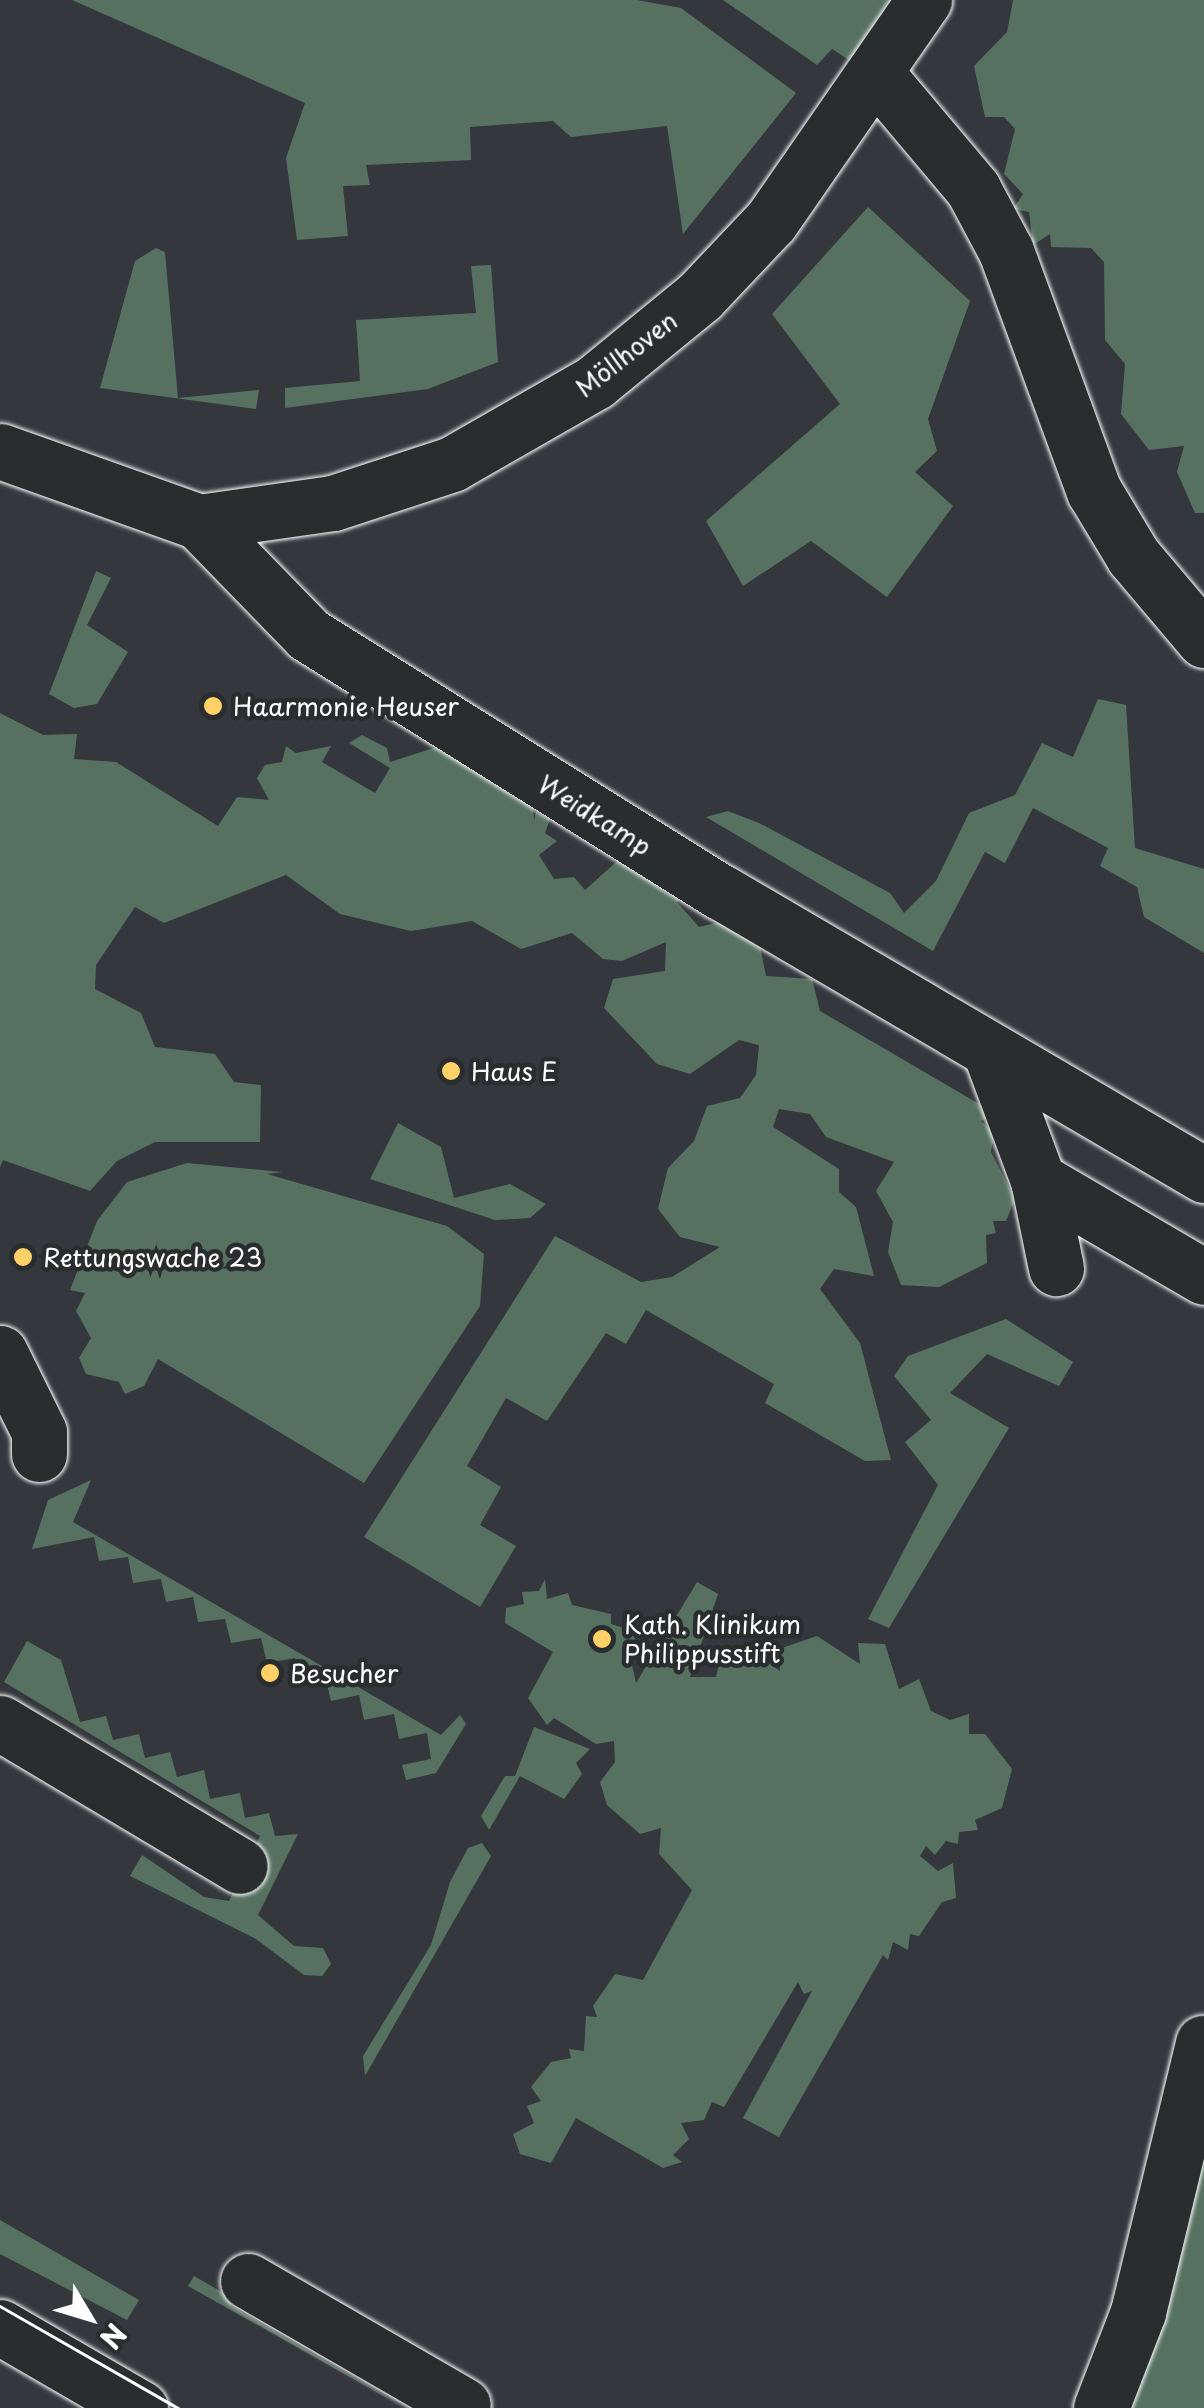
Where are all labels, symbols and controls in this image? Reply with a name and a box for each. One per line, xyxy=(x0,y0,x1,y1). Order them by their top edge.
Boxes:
street label: Möllhoven xyxy=(569,305,683,403)
place label: Haarmonie Heuser xyxy=(233,691,460,721)
marker: Haarmonie Heuser xyxy=(202,695,224,717)
street label: Weidkamp xyxy=(533,769,657,861)
place label: Haus E xyxy=(471,1056,556,1086)
marker: Haus E xyxy=(440,1060,462,1082)
place label: Rettungswache 23 xyxy=(43,1242,262,1272)
marker: Rettungswache 23 xyxy=(12,1246,34,1268)
place label: Kath. Klinikum Philippusstift xyxy=(624,1610,802,1669)
marker: Kath. Klinikum Philippusstift xyxy=(589,1626,615,1652)
place label: Besucher xyxy=(290,1658,398,1688)
marker: Besucher xyxy=(259,1662,281,1684)
north arrow xyxy=(40,2268,140,2368)
text: N xyxy=(90,2315,138,2359)

